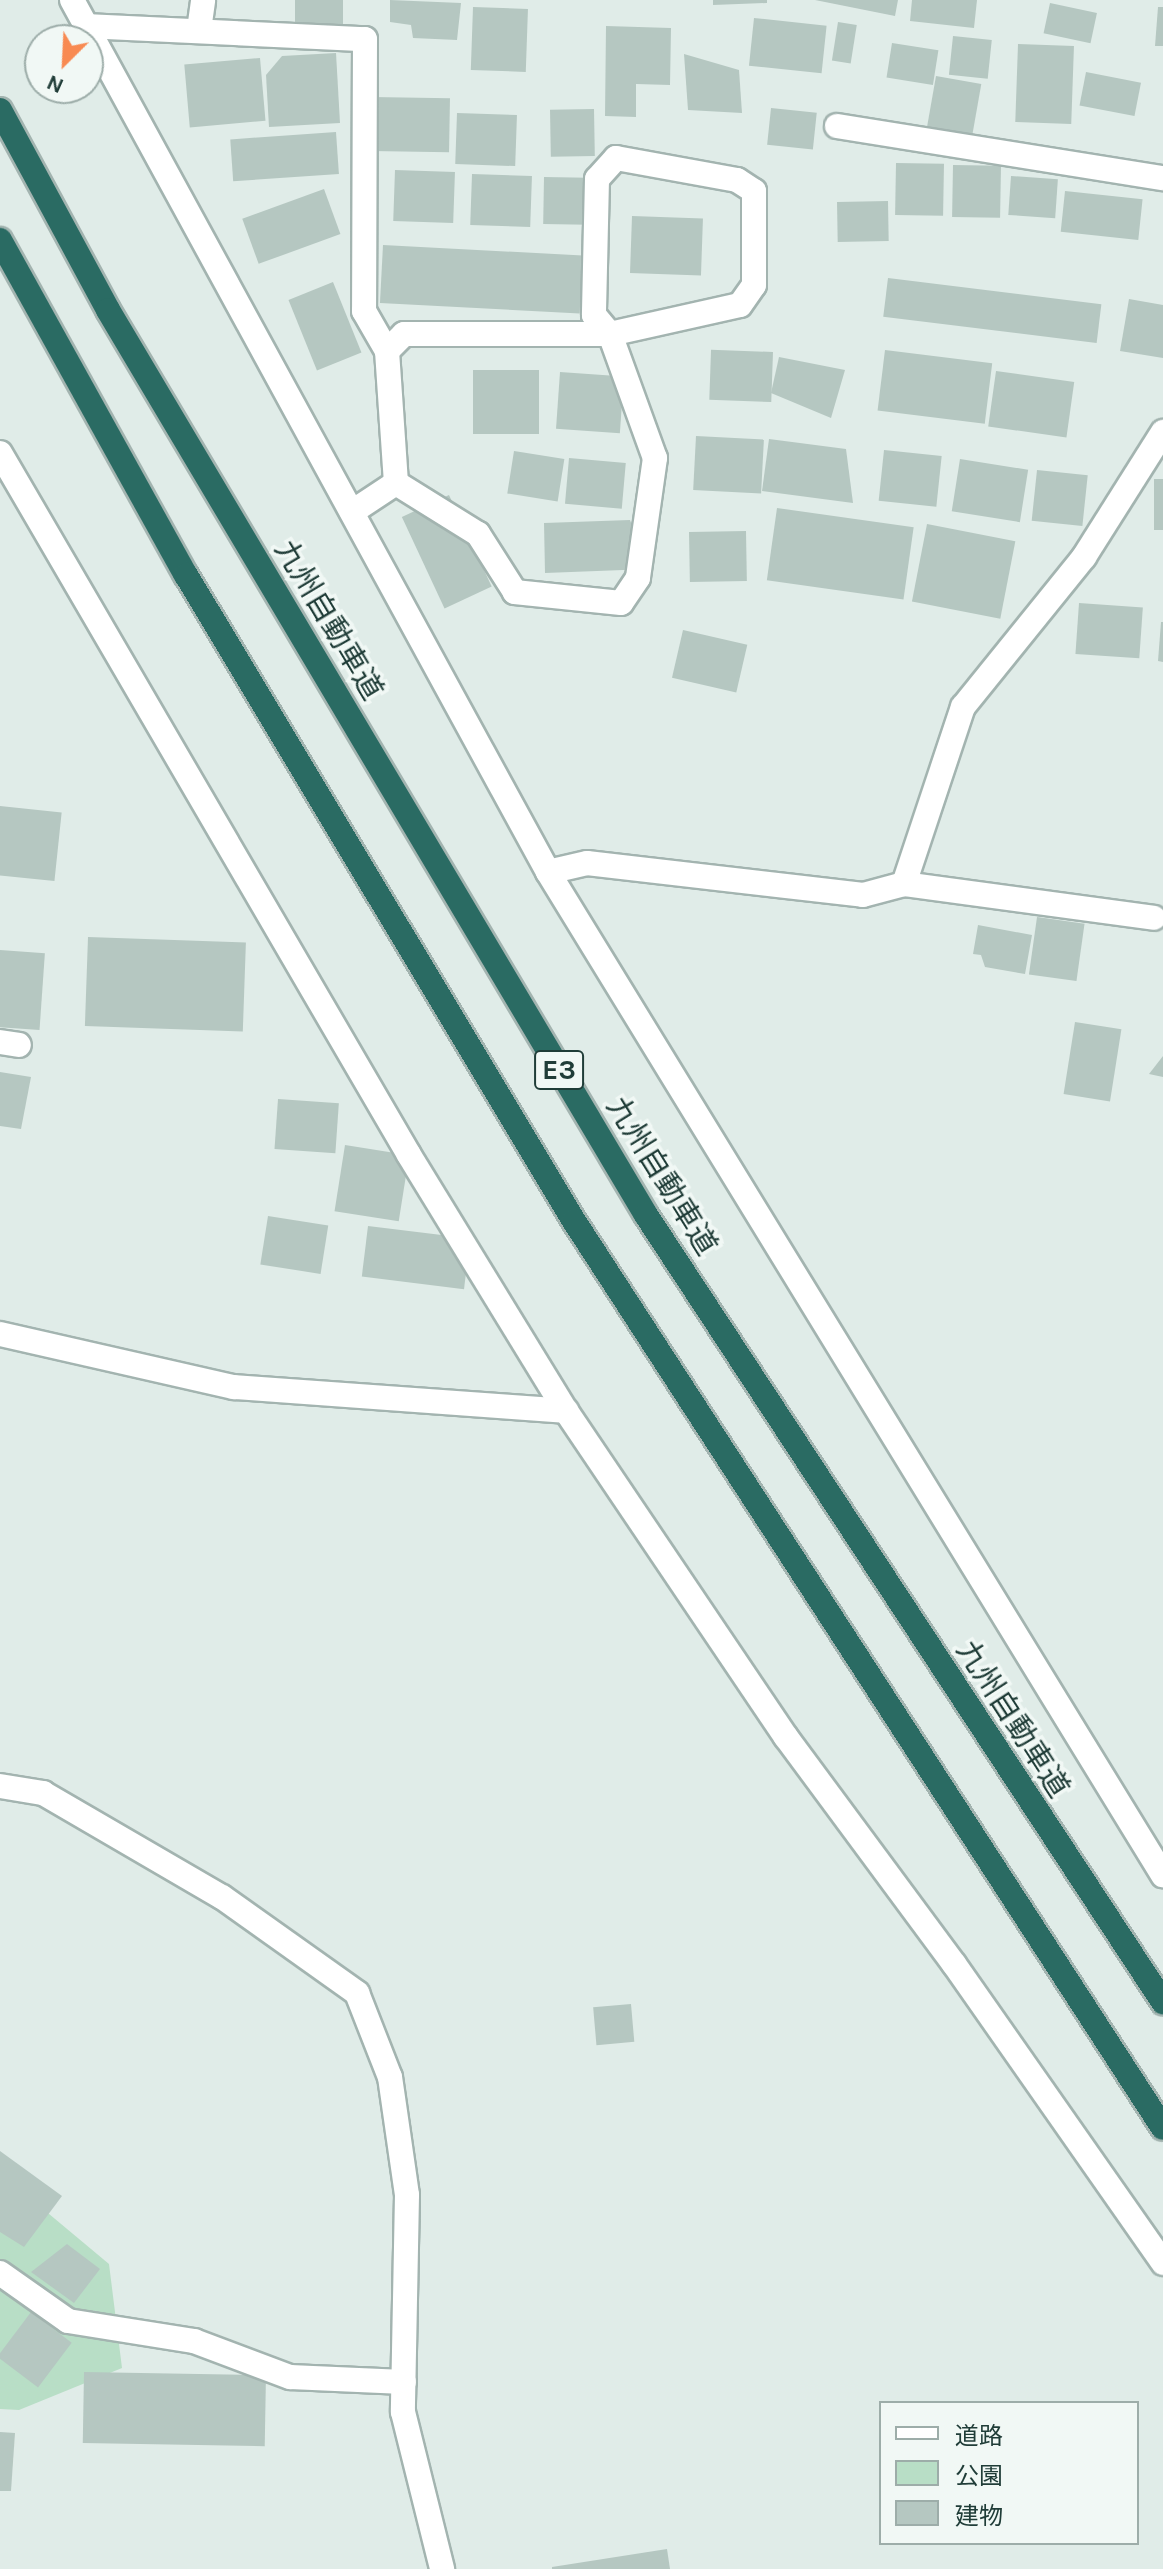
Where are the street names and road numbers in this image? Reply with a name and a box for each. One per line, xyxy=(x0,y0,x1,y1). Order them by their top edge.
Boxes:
street label: 九州自動車道 xyxy=(267,534,391,706)
road number: E3 xyxy=(533,1046,585,1094)
street label: 九州自動車道 xyxy=(599,1090,725,1262)
street label: 九州自動車道 xyxy=(949,1634,1077,1804)

